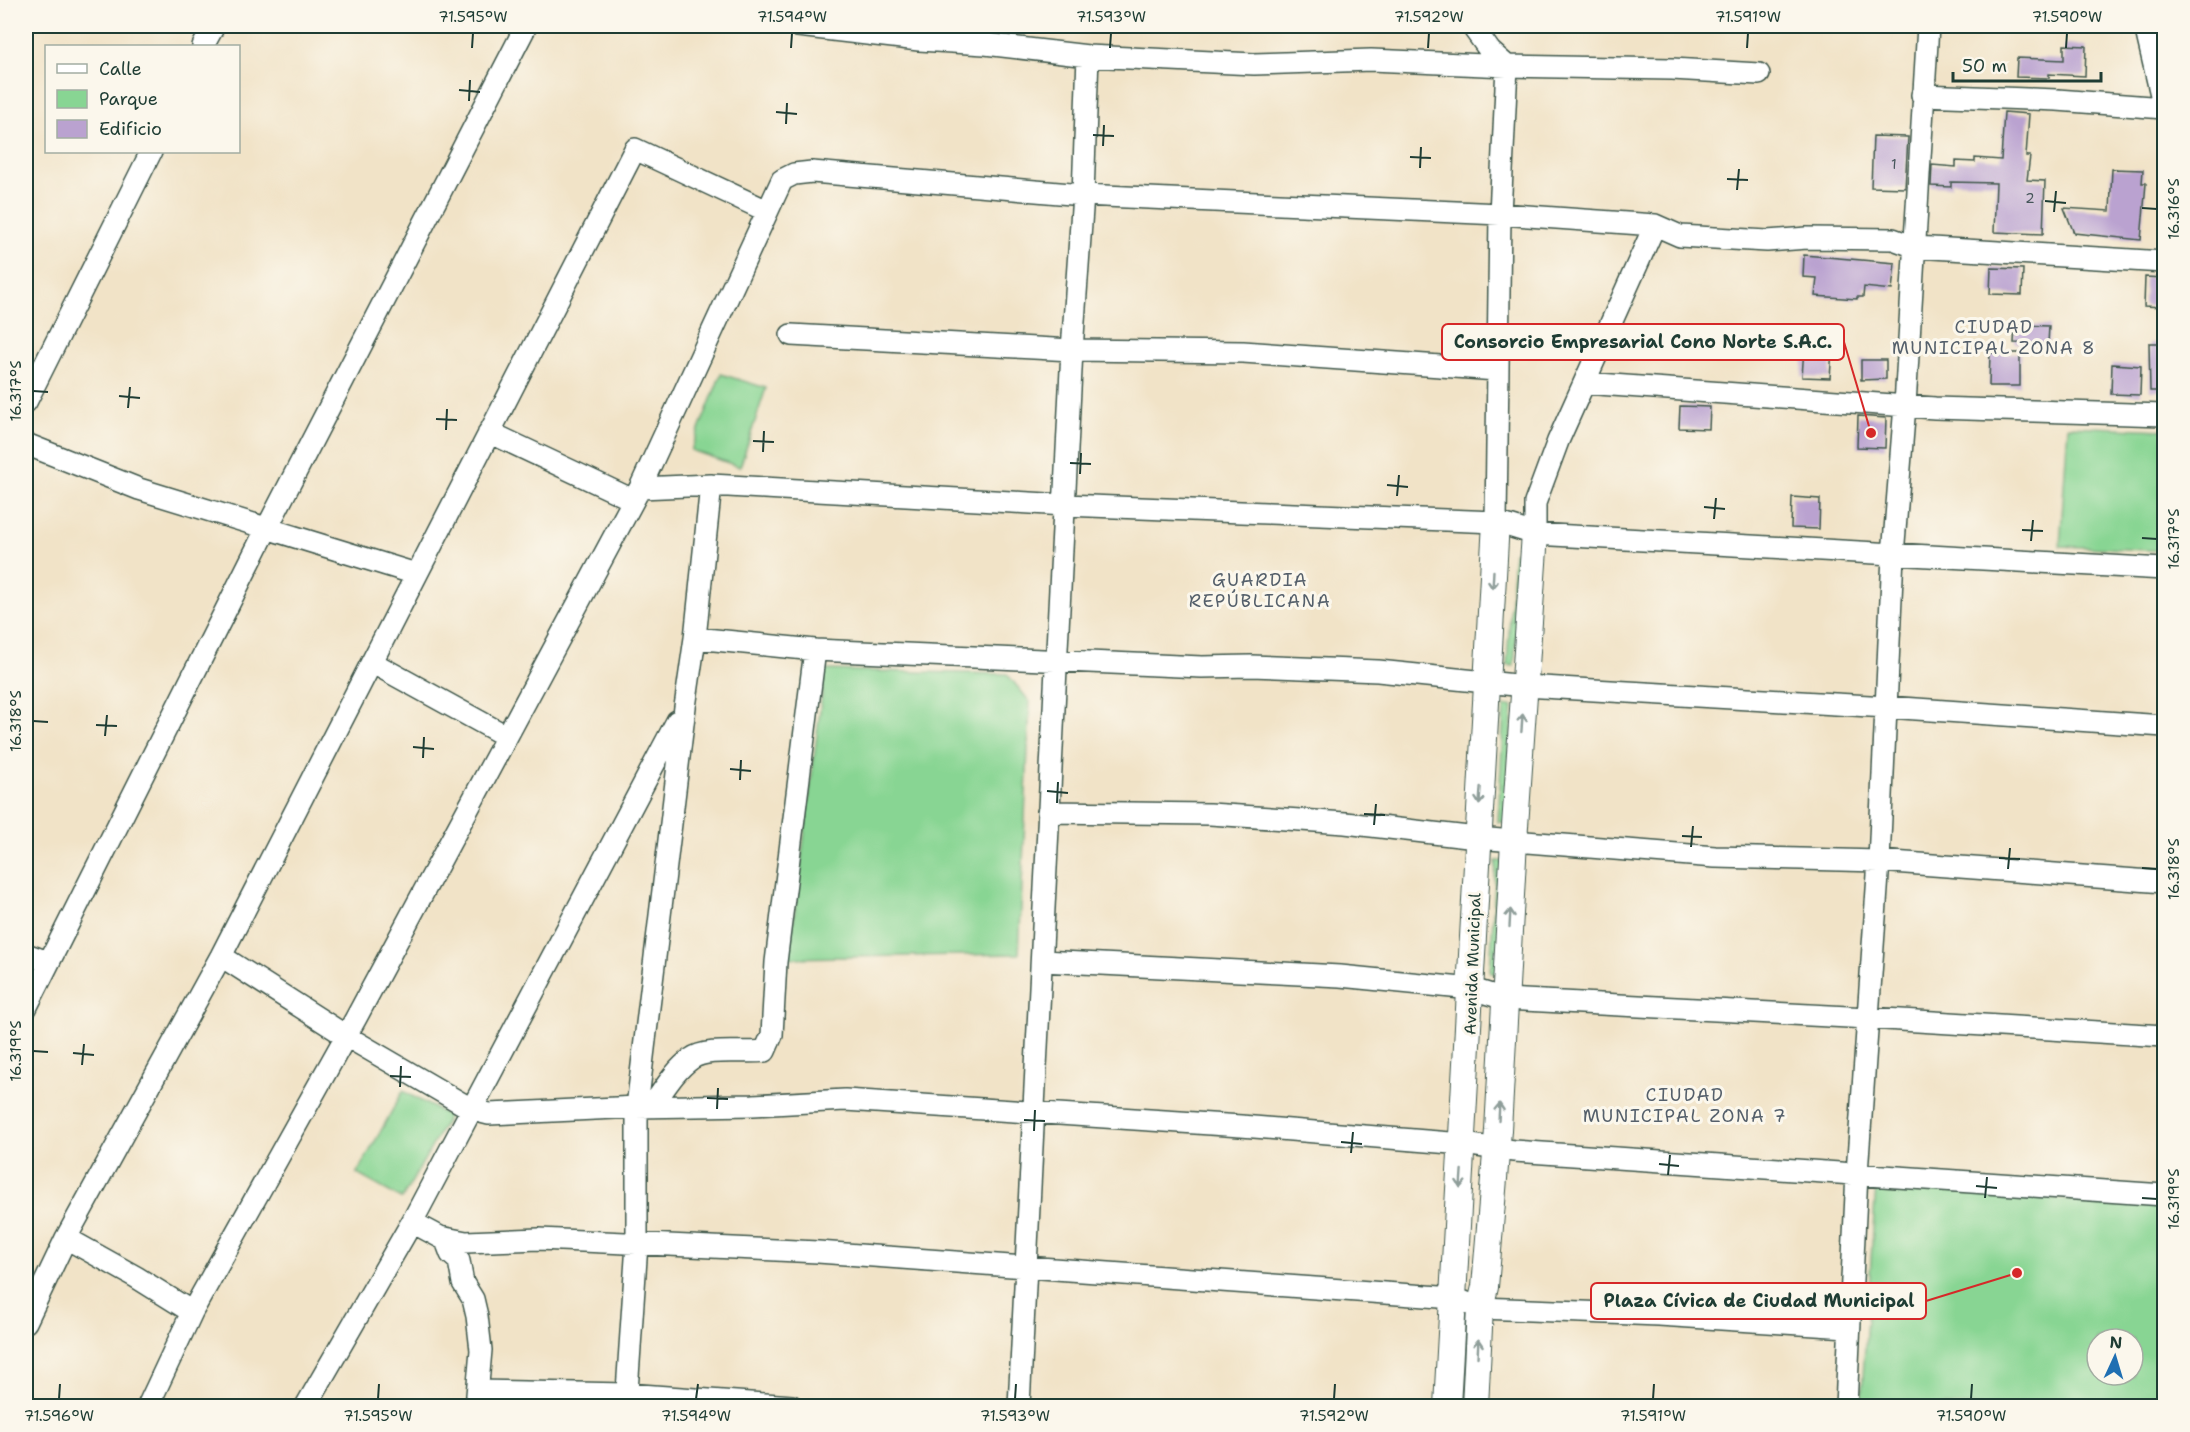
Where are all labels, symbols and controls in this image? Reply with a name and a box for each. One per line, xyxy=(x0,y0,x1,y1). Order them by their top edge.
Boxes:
text: 71.595°W xyxy=(438,7,508,27)
text: 71.594°W xyxy=(757,7,827,27)
text: 71.593°W xyxy=(1076,7,1146,27)
text: 71.592°W xyxy=(1394,7,1464,27)
text: 71.591°W xyxy=(1715,7,1781,27)
text: 71.590°W xyxy=(2032,7,2102,27)
legend xyxy=(45,45,240,153)
scale bar xyxy=(1953,45,2102,83)
text: 50 m xyxy=(1962,54,2007,78)
text: Calle xyxy=(99,57,142,81)
text: Parque xyxy=(99,87,158,111)
text: Edificio xyxy=(99,117,162,141)
house number: 1 xyxy=(1891,155,1897,173)
text: 16.316°S xyxy=(2164,178,2184,240)
house number: 2 xyxy=(2025,189,2035,207)
district label: CIUDAD MUNICIPAL ZONA 8 xyxy=(1892,315,2096,360)
callout: Consorcio Empresarial Cono Norte S.A.C. xyxy=(1442,324,1844,360)
text: Consorcio Empresarial Cono Norte S.A.C. xyxy=(1454,330,1832,354)
text: 16.317°S xyxy=(6,360,26,422)
text: 16.317°S xyxy=(2164,508,2184,570)
district label: GUARDIA REPÚBLICANA xyxy=(1189,568,1331,613)
one-way arrow xyxy=(1487,569,1498,589)
text: 16.318°S xyxy=(6,690,26,752)
one-way arrow xyxy=(1517,714,1528,733)
one-way arrow xyxy=(1474,785,1485,805)
text: 16.318°S xyxy=(2164,838,2184,900)
street label: Avenida Municipal xyxy=(1460,892,1485,1035)
one-way arrow xyxy=(1504,908,1515,928)
text: 16.319°S xyxy=(6,1020,26,1082)
district label: CIUDAD MUNICIPAL ZONA 7 xyxy=(1583,1083,1787,1128)
one-way arrow xyxy=(1494,1103,1505,1123)
text: 16.319°S xyxy=(2164,1168,2184,1230)
one-way arrow xyxy=(1455,1169,1466,1189)
callout: Plaza Cívica de Ciudad Municipal xyxy=(1591,1283,1926,1319)
text: Plaza Cívica de Ciudad Municipal xyxy=(1603,1289,1915,1313)
north arrow xyxy=(2085,1327,2145,1387)
text: N xyxy=(2109,1332,2123,1353)
one-way arrow xyxy=(1472,1339,1483,1359)
text: 71.596°W xyxy=(24,1406,94,1426)
text: 71.595°W xyxy=(343,1406,413,1426)
text: 71.594°W xyxy=(661,1406,731,1426)
text: 71.593°W xyxy=(980,1406,1050,1426)
text: 71.592°W xyxy=(1299,1406,1369,1426)
text: 71.591°W xyxy=(1620,1406,1686,1426)
text: 71.590°W xyxy=(1936,1406,2006,1426)

